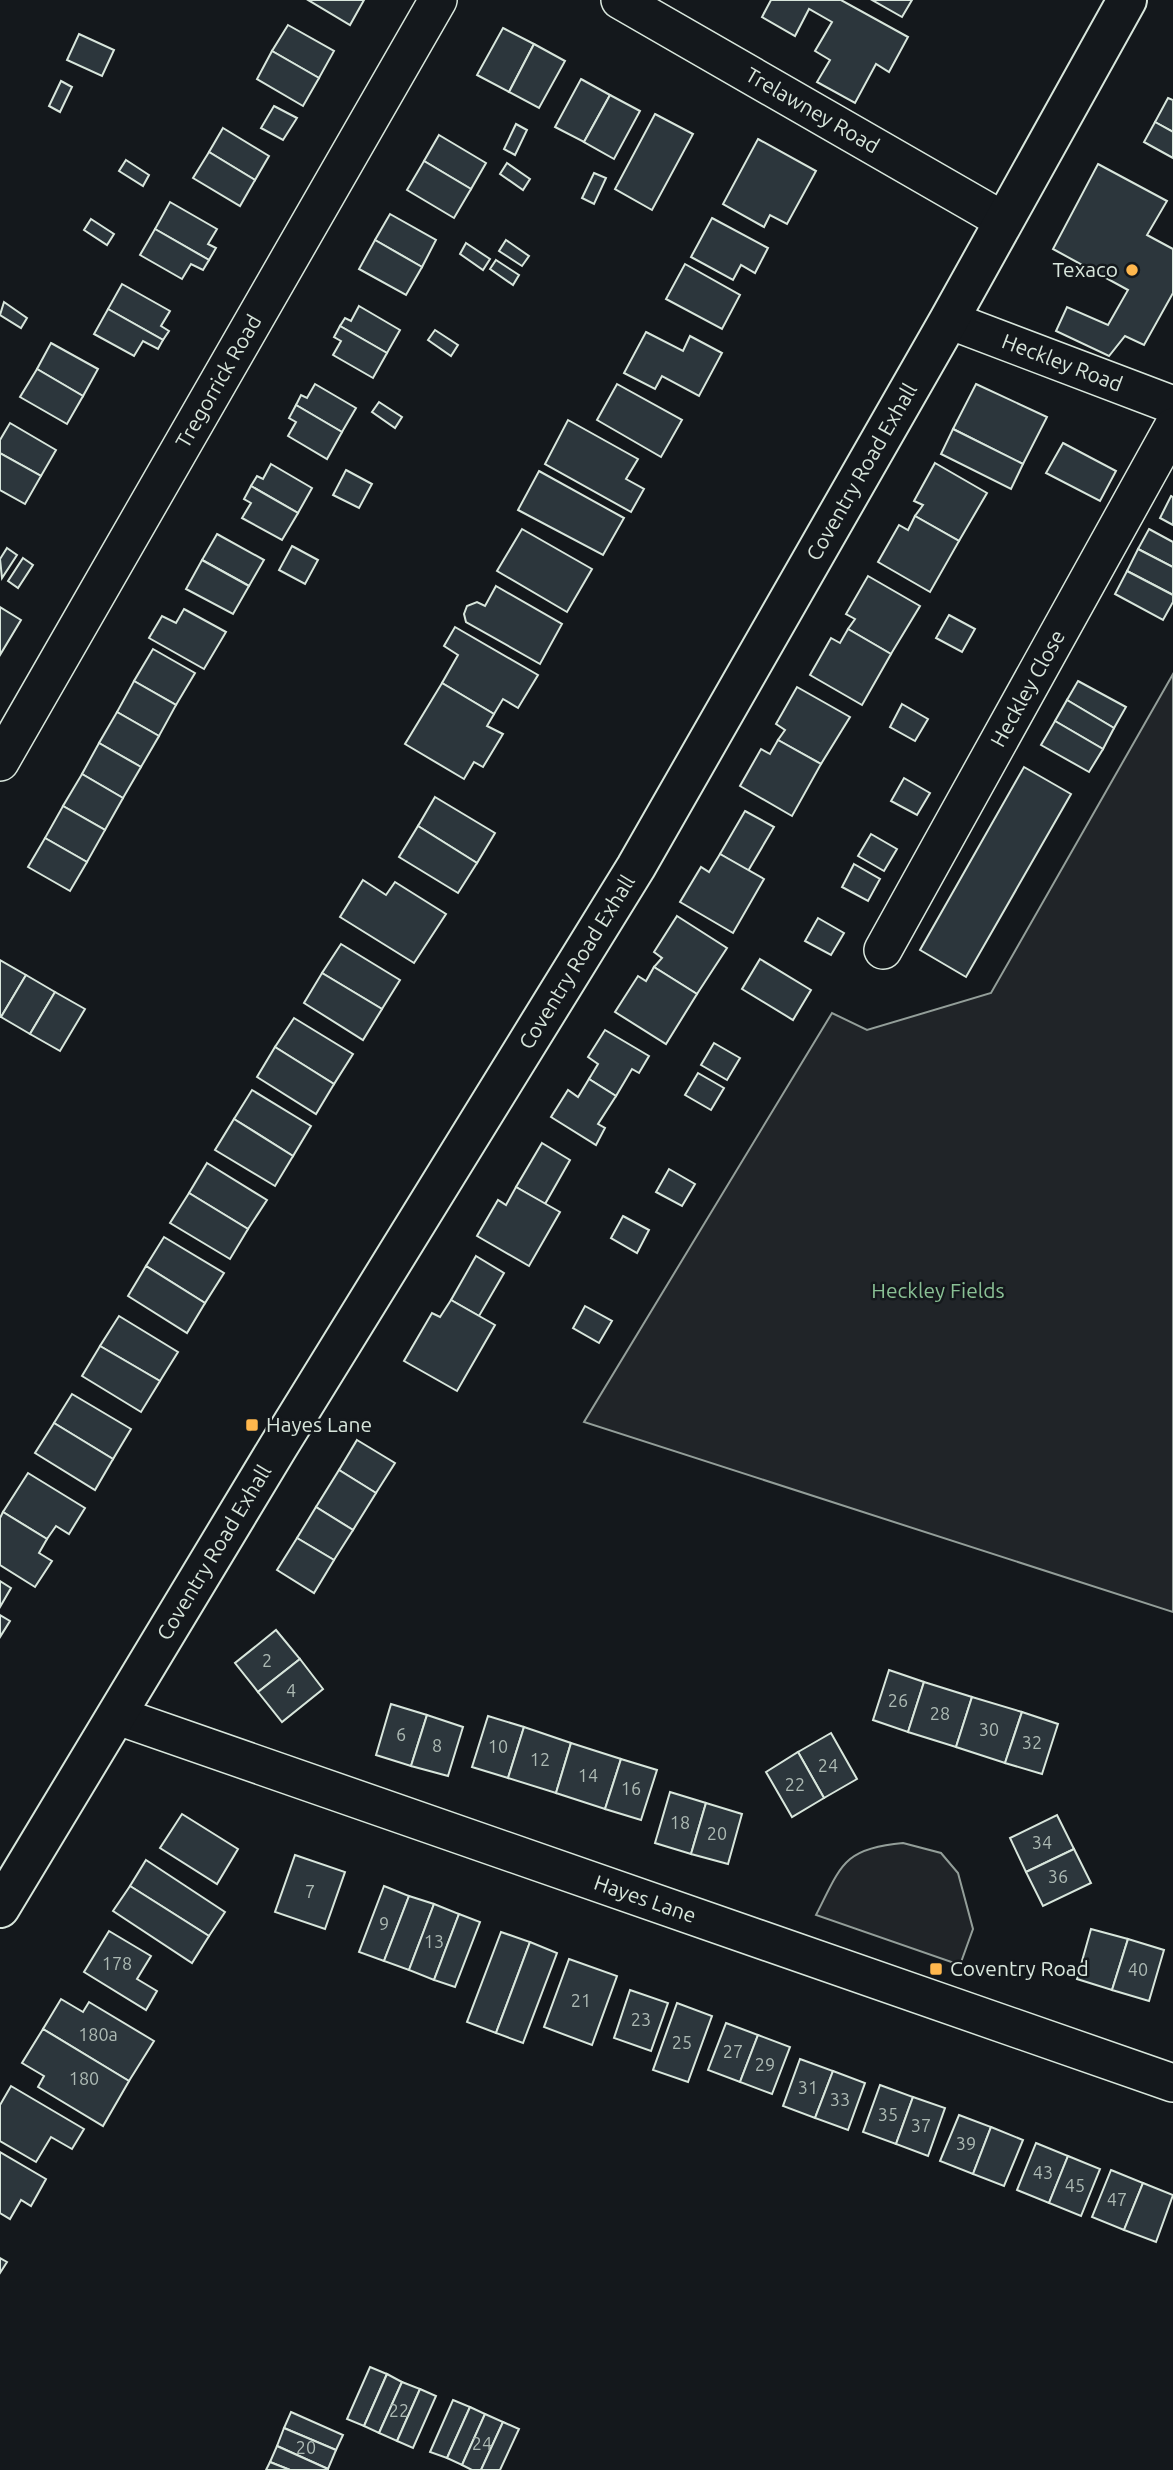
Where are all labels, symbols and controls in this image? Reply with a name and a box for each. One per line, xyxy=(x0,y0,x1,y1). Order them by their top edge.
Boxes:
street label: Trelawney Road xyxy=(742,62,884,158)
place label: Texaco xyxy=(1052,257,1118,281)
marker: Texaco xyxy=(1124,262,1140,278)
street label: Tregorrick Road xyxy=(170,310,266,452)
street label: Heckley Road xyxy=(999,328,1126,396)
street label: Coventry Road Exhall xyxy=(801,379,921,564)
street label: Heckley Close xyxy=(985,625,1069,751)
street label: Coventry Road Exhall xyxy=(514,870,639,1053)
park label: Heckley Fields xyxy=(871,1278,1005,1302)
place label: Hayes Lane xyxy=(266,1412,372,1436)
marker: Hayes Lane xyxy=(244,1417,260,1433)
street label: Coventry Road Exhall xyxy=(151,1460,275,1644)
house number: 2 xyxy=(262,1650,272,1670)
house number: 4 xyxy=(286,1680,296,1700)
house number: 26 xyxy=(888,1690,908,1710)
house number: 28 xyxy=(930,1703,950,1723)
house number: 30 xyxy=(979,1719,999,1739)
house number: 6 xyxy=(396,1724,406,1744)
house number: 32 xyxy=(1022,1732,1042,1752)
house number: 8 xyxy=(432,1735,442,1755)
house number: 10 xyxy=(488,1736,508,1756)
house number: 12 xyxy=(530,1749,550,1769)
house number: 24 xyxy=(818,1755,838,1775)
house number: 14 xyxy=(578,1765,598,1785)
house number: 22 xyxy=(785,1774,805,1794)
house number: 16 xyxy=(621,1778,641,1798)
house number: 18 xyxy=(670,1812,690,1832)
house number: 20 xyxy=(707,1823,727,1843)
house number: 34 xyxy=(1032,1832,1052,1852)
house number: 36 xyxy=(1048,1866,1068,1886)
street label: Hayes Lane xyxy=(591,1870,699,1927)
house number: 7 xyxy=(305,1881,315,1901)
house number: 9 xyxy=(379,1913,389,1933)
house number: 13 xyxy=(424,1931,444,1951)
house number: 178 xyxy=(102,1953,132,1973)
place label: Coventry Road xyxy=(950,1956,1089,1980)
house number: 40 xyxy=(1128,1959,1148,1979)
marker: Coventry Road xyxy=(928,1961,944,1977)
house number: 21 xyxy=(571,1990,591,2010)
house number: 23 xyxy=(631,2009,651,2029)
house number: 180a xyxy=(78,2024,118,2044)
house number: 25 xyxy=(672,2032,692,2052)
house number: 27 xyxy=(723,2041,743,2061)
house number: 29 xyxy=(755,2054,775,2074)
house number: 180 xyxy=(69,2068,99,2088)
house number: 31 xyxy=(798,2077,818,2097)
house number: 33 xyxy=(830,2089,850,2109)
house number: 35 xyxy=(878,2104,898,2124)
house number: 37 xyxy=(911,2115,931,2135)
house number: 39 xyxy=(956,2133,976,2153)
house number: 43 xyxy=(1033,2162,1053,2182)
house number: 45 xyxy=(1065,2175,1085,2195)
house number: 47 xyxy=(1107,2189,1127,2209)
house number: 22 xyxy=(389,2400,409,2420)
house number: 24 xyxy=(472,2433,492,2453)
house number: 20 xyxy=(296,2437,316,2457)

